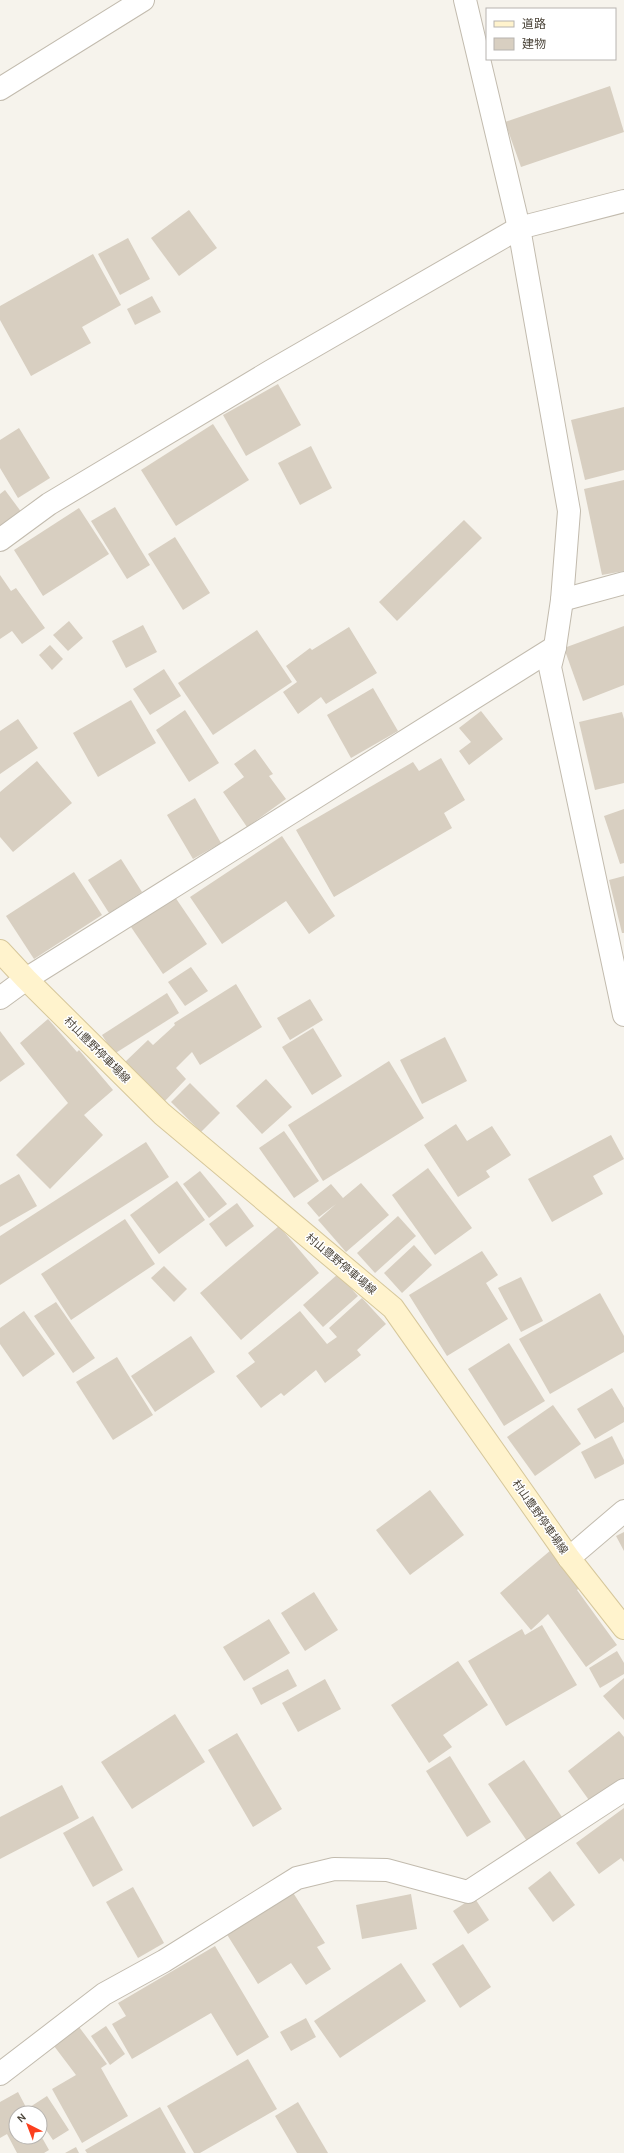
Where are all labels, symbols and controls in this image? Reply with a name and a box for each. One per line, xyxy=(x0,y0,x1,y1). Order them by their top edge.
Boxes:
legend xyxy=(486,8,616,60)
text: 道路 xyxy=(522,17,546,31)
text: 建物 xyxy=(522,37,546,51)
street label: 村山豊野停車場線 xyxy=(61,1014,133,1086)
street label: 村山豊野停車場線 xyxy=(303,1231,379,1297)
street label: 村山豊野停車場線 xyxy=(509,1477,571,1557)
north arrow xyxy=(8,2105,48,2145)
text: N xyxy=(14,2110,29,2125)

